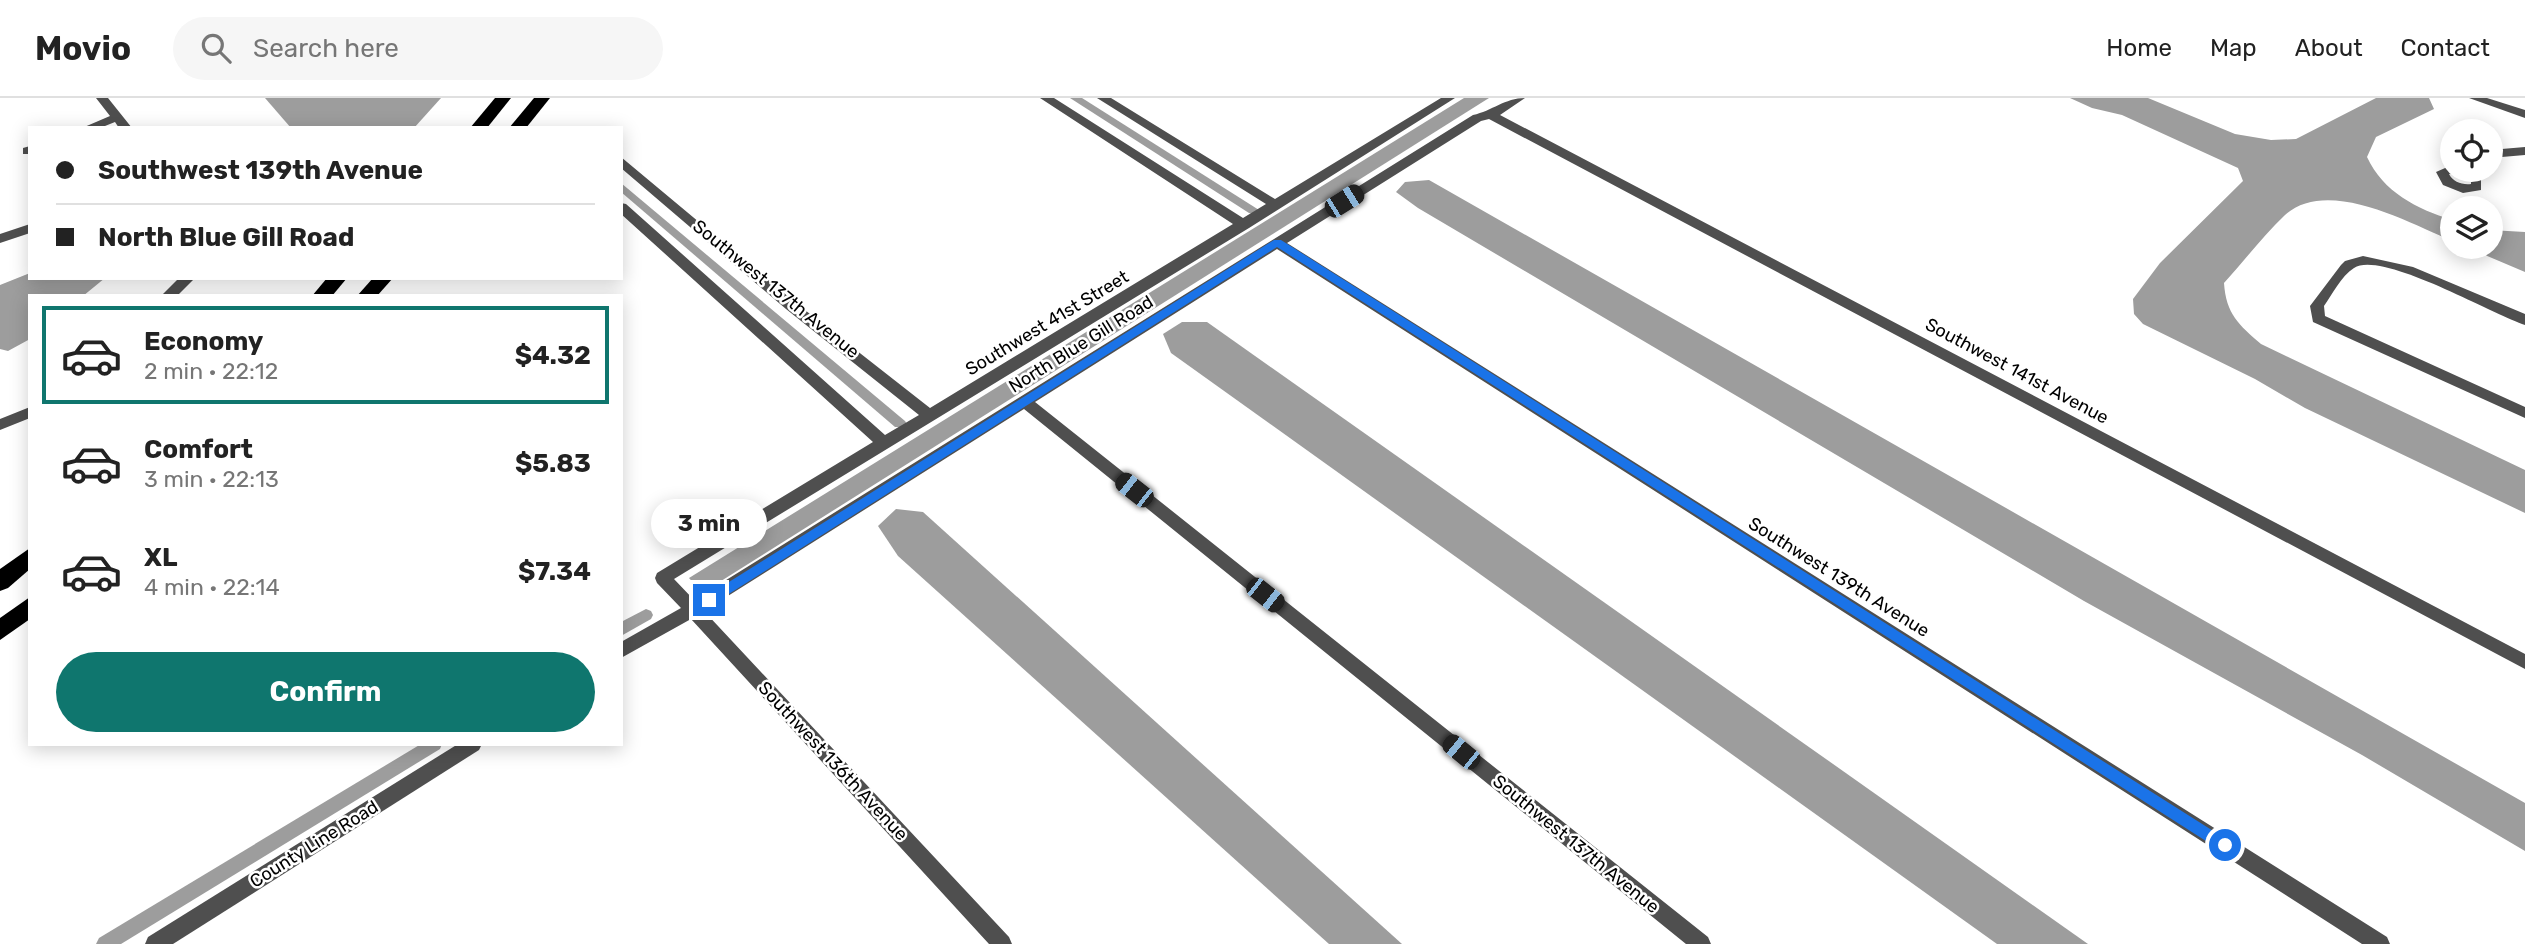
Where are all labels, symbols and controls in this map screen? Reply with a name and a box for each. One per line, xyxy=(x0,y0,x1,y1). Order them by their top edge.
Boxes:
search box xyxy=(173,17,663,80)
text: Movio xyxy=(35,29,131,68)
icon: search xyxy=(197,29,235,67)
text: Search here xyxy=(253,33,399,64)
text: Home xyxy=(2106,34,2172,62)
text: Map xyxy=(2210,34,2257,62)
text: About xyxy=(2295,34,2363,62)
text: Contact xyxy=(2401,34,2490,62)
map controls xyxy=(2440,119,2503,259)
button: locate xyxy=(2440,119,2503,182)
text: Southwest 139th Avenue xyxy=(98,155,423,186)
car xyxy=(1321,181,1368,221)
button: layers xyxy=(2440,196,2503,259)
street label: Southwest 137th Avenue xyxy=(688,215,864,363)
text: North Blue Gill Road xyxy=(98,222,354,253)
street label: Southwest 41st Street xyxy=(961,266,1133,380)
street label: North Blue Gill Road xyxy=(1005,291,1157,397)
street label: Southwest 141st Avenue xyxy=(1922,313,2112,429)
icon: car xyxy=(60,324,123,387)
text: Economy xyxy=(144,326,263,357)
text: $4.32 xyxy=(515,340,591,371)
text: 2 min · 22:12 xyxy=(144,357,278,385)
icon: car xyxy=(60,432,123,495)
text: Comfort xyxy=(144,434,253,465)
text: $5.83 xyxy=(515,448,591,479)
text: 3 min · 22:13 xyxy=(144,465,279,493)
car xyxy=(1111,469,1158,511)
callout: 3 min xyxy=(651,498,767,547)
text: 3 min xyxy=(678,509,740,537)
street label: Southwest 139th Avenue xyxy=(1744,512,1934,642)
icon: car xyxy=(60,540,123,603)
text: XL xyxy=(144,542,177,573)
text: $7.34 xyxy=(518,556,591,587)
text: 4 min · 22:14 xyxy=(144,573,280,601)
car xyxy=(1242,574,1289,616)
route end xyxy=(693,584,725,616)
button: Confirm xyxy=(56,652,595,732)
street label: Southwest 136th Avenue xyxy=(754,677,912,845)
car xyxy=(1439,731,1484,773)
street label: Southwest 137th Avenue xyxy=(1488,770,1664,918)
street label: County Line Road xyxy=(246,796,382,892)
route start xyxy=(2209,829,2241,861)

